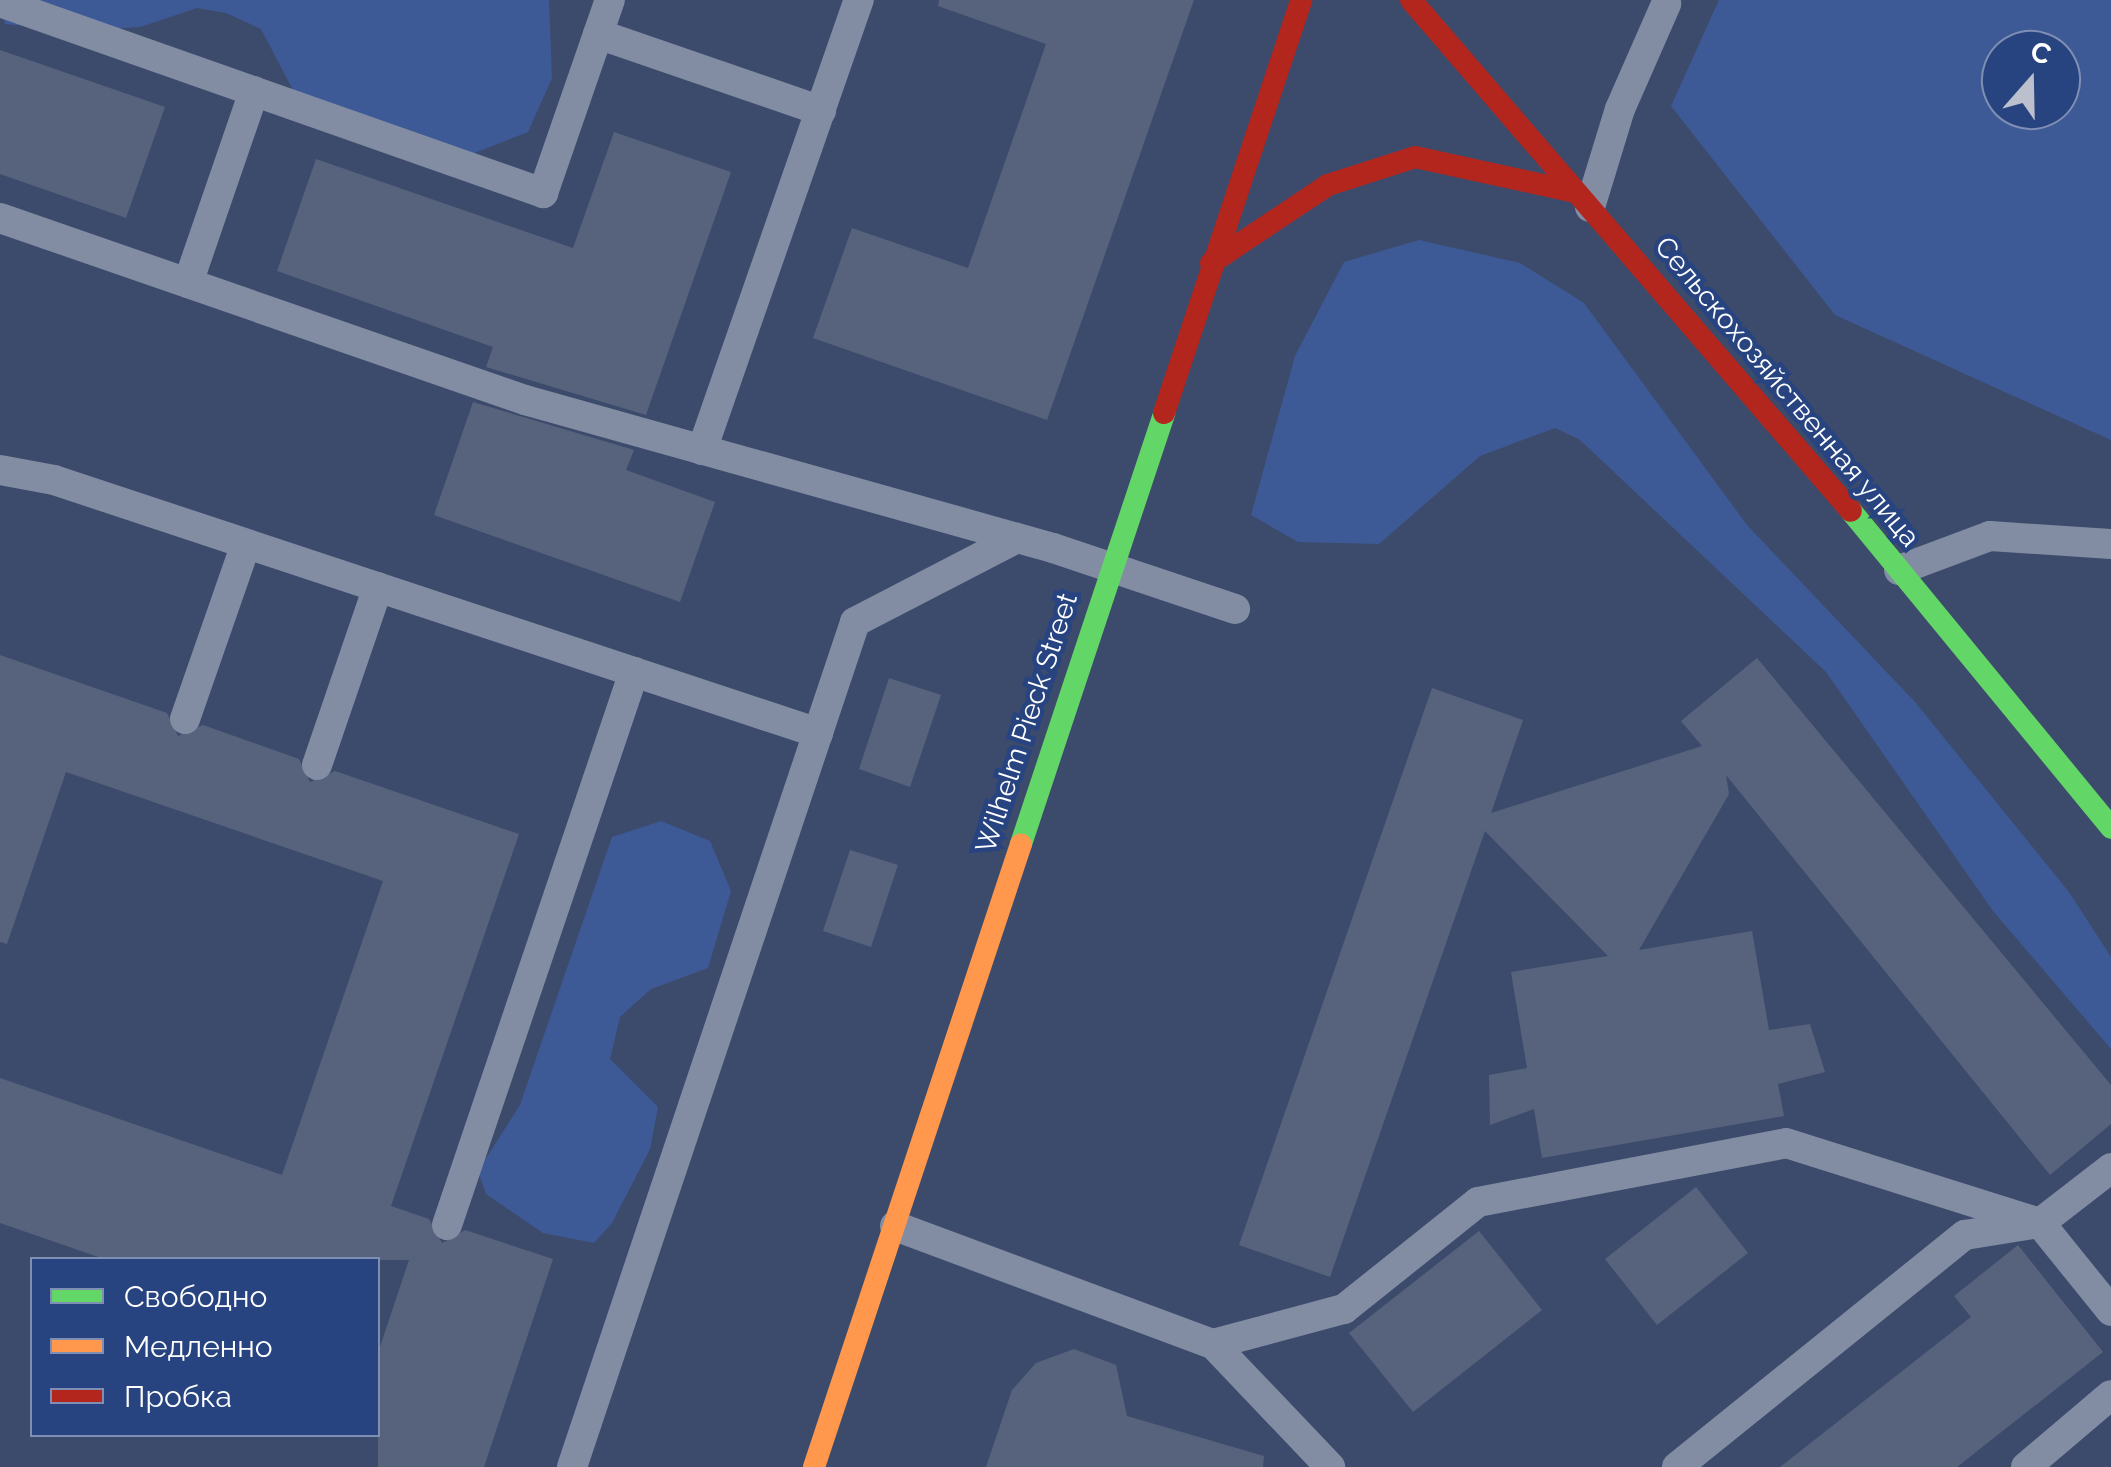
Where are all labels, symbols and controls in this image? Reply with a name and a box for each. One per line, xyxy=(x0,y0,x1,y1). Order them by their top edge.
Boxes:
north arrow xyxy=(1981,30,2081,130)
text: С xyxy=(2026,34,2055,72)
street label: Сельскохозяйственная улица xyxy=(1647,230,1927,554)
street label: Wilhelm Pieck Street xyxy=(969,589,1085,857)
legend xyxy=(30,1257,380,1437)
text: Свободно xyxy=(124,1279,267,1314)
text: Медленно xyxy=(124,1329,273,1364)
text: Пробка xyxy=(124,1379,232,1414)

